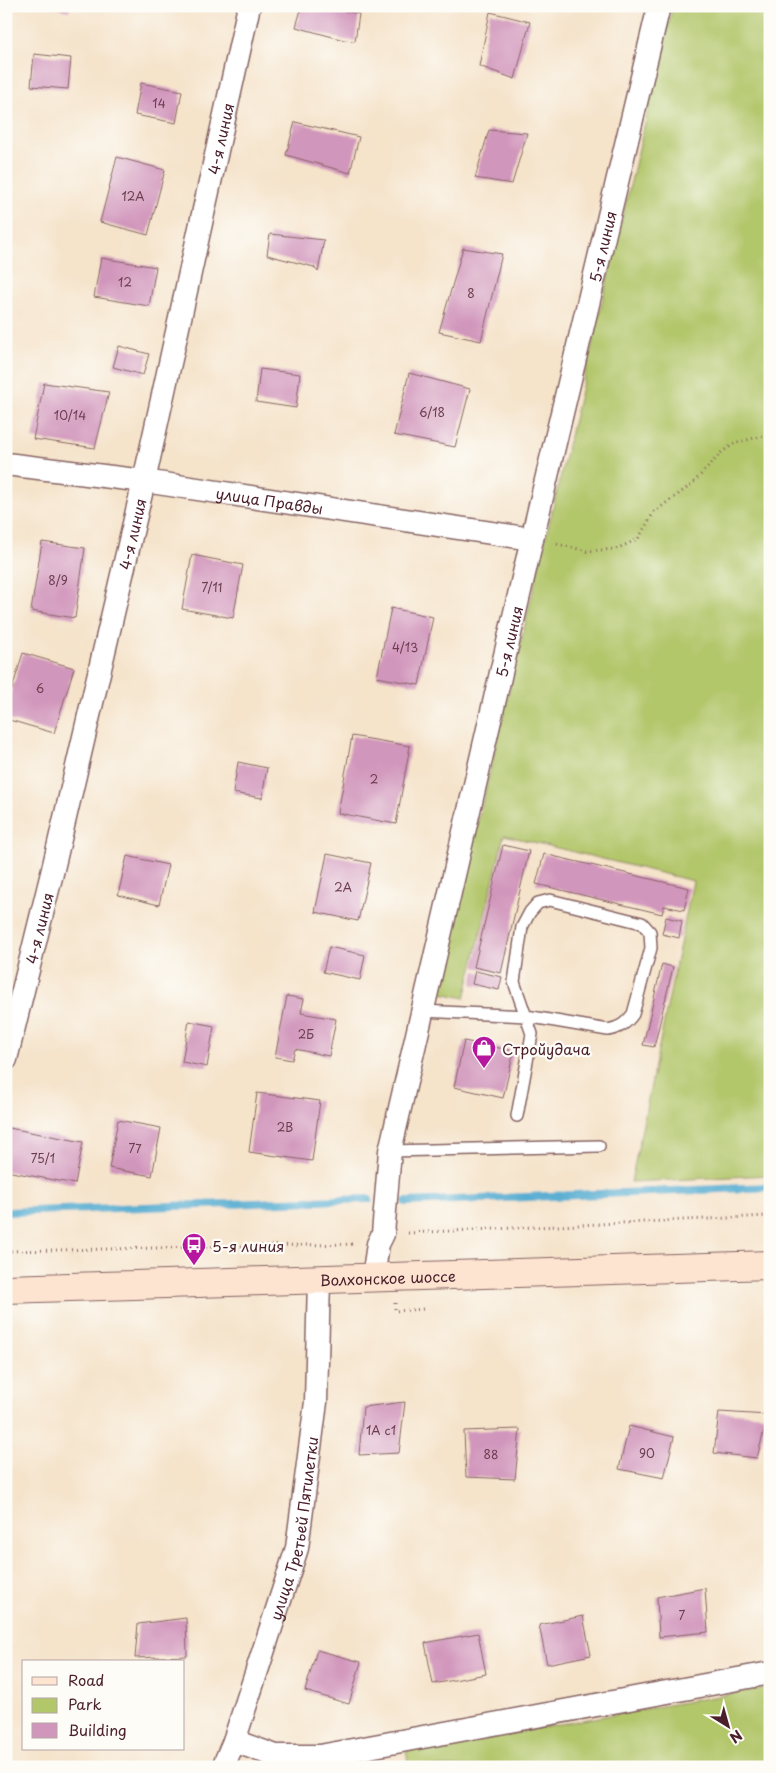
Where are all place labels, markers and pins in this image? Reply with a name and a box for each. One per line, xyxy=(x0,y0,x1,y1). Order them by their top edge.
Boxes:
shop icon: Стройудача xyxy=(471,1035,497,1069)
place label: Стройудача xyxy=(502,1037,591,1060)
bus stop icon: 5-я линия xyxy=(181,1232,207,1266)
place label: 5-я линия xyxy=(212,1234,284,1257)

